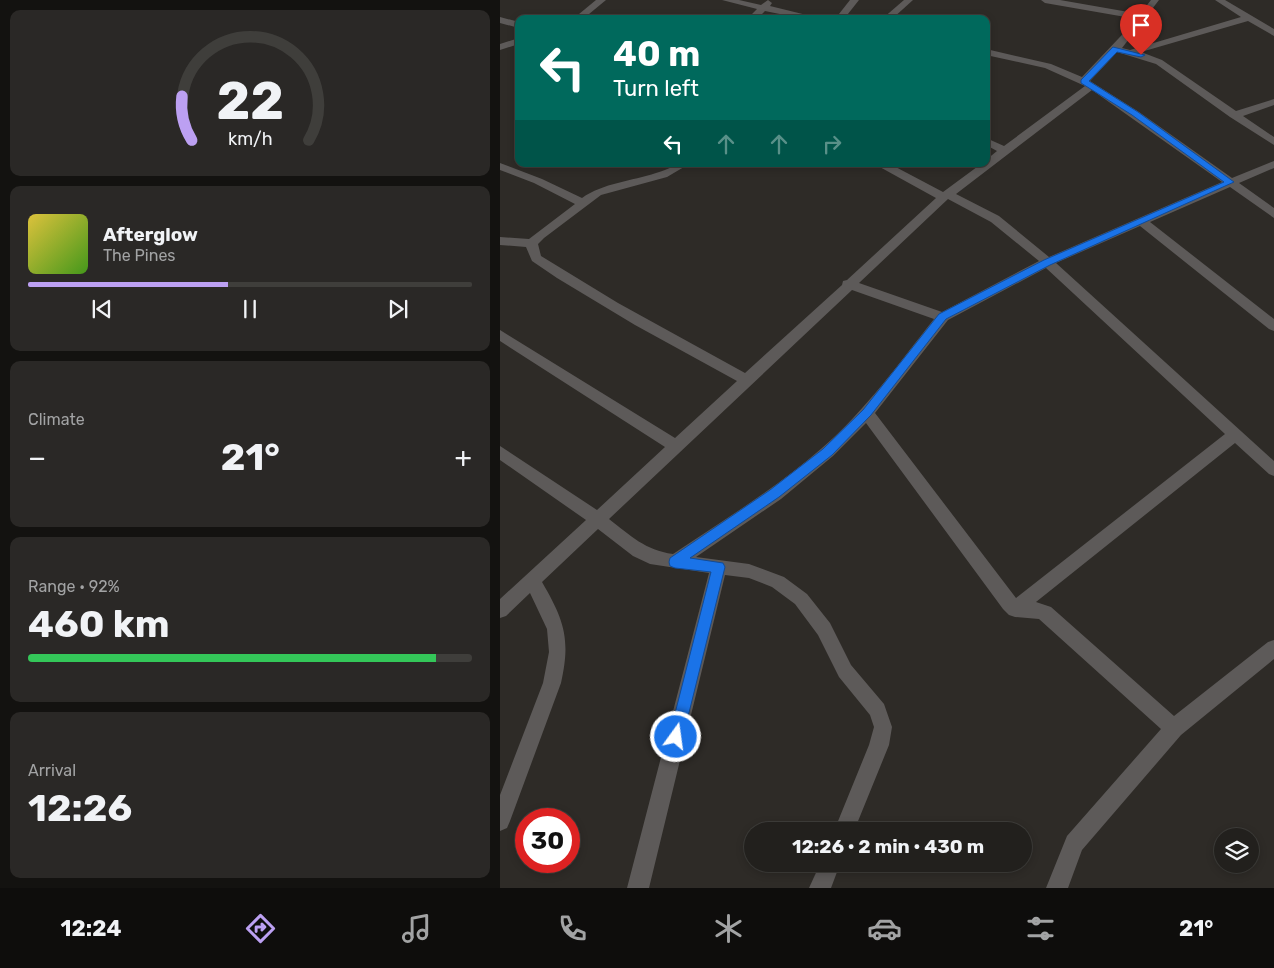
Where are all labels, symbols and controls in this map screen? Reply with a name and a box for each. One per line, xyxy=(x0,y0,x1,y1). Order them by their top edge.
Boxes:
pin xyxy=(1120,4,1162,55)
icon: arrive xyxy=(1127,11,1155,39)
text: 40 m xyxy=(613,33,700,75)
icon: left xyxy=(530,35,595,100)
text: 22 xyxy=(216,70,284,132)
text: Turn left xyxy=(613,75,699,102)
text: km/h xyxy=(228,128,272,149)
icon: left xyxy=(659,130,687,158)
icon: ahead xyxy=(712,130,740,158)
icon: ahead xyxy=(765,130,793,158)
icon: right xyxy=(818,130,846,158)
text: Afterglow xyxy=(103,223,198,246)
text: The Pines xyxy=(103,246,176,265)
icon: previous xyxy=(88,295,116,323)
icon: pause xyxy=(236,295,264,323)
icon: next xyxy=(384,295,412,323)
text: Climate xyxy=(28,410,85,429)
text: 21° xyxy=(221,434,280,480)
text: − xyxy=(28,441,46,474)
text: + xyxy=(455,441,472,474)
text: Range · 92% xyxy=(28,577,120,596)
text: 460 km xyxy=(28,601,170,647)
position arrow xyxy=(649,710,701,762)
text: Arrival xyxy=(28,761,76,780)
text: 12:26 xyxy=(28,785,132,831)
speed limit sign: 30 xyxy=(515,808,580,873)
map controls xyxy=(1214,828,1259,873)
button: layers xyxy=(1214,828,1259,873)
text: 12:26 · 2 min · 430 m xyxy=(792,835,984,858)
icon: directions xyxy=(243,911,278,946)
icon: music xyxy=(399,911,434,946)
icon: phone xyxy=(555,911,590,946)
icon: climate xyxy=(711,911,746,946)
icon: car xyxy=(867,911,902,946)
icon: filters xyxy=(1023,911,1058,946)
text: 12:24 xyxy=(61,915,121,942)
text: 21° xyxy=(1179,915,1213,942)

